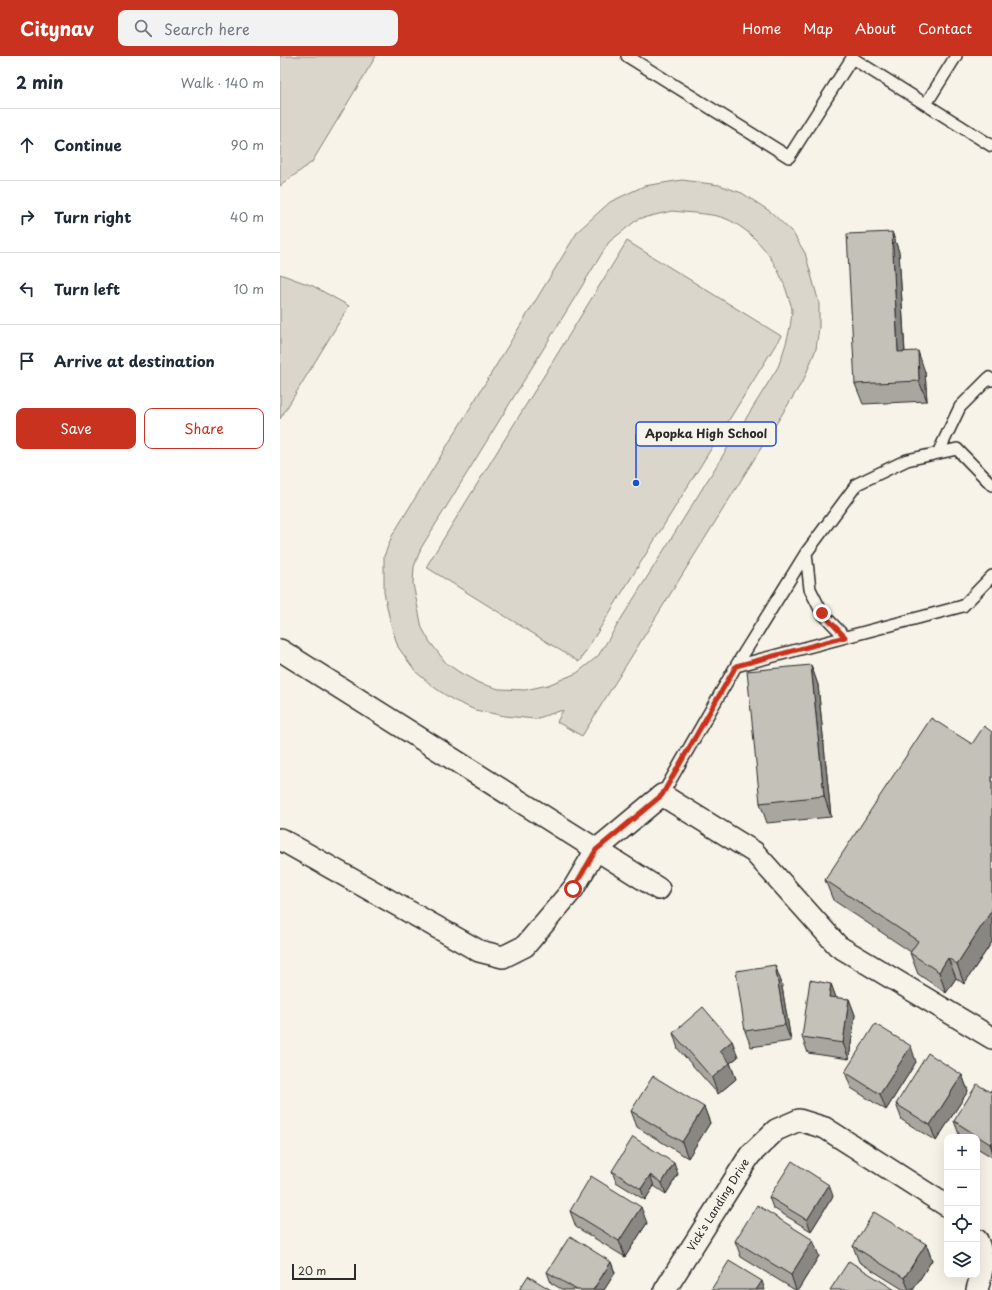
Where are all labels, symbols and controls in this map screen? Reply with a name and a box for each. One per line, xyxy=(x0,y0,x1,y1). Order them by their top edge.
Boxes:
search box xyxy=(118,10,398,46)
text: Citynav xyxy=(20,14,94,42)
icon: search xyxy=(132,17,154,39)
text: Search here xyxy=(164,17,250,40)
text: Home xyxy=(742,18,781,39)
text: Map xyxy=(803,18,833,39)
text: About xyxy=(855,18,896,39)
text: Contact xyxy=(918,18,972,39)
text: 2 min xyxy=(16,69,63,95)
text: Walk · 140 m xyxy=(181,73,264,92)
text: Continue xyxy=(54,133,122,156)
icon: ahead xyxy=(16,134,38,156)
text: 90 m xyxy=(231,135,264,154)
text: Turn right xyxy=(54,205,131,228)
icon: right xyxy=(16,206,38,228)
text: 40 m xyxy=(230,207,264,226)
text: Turn left xyxy=(54,277,120,300)
icon: left xyxy=(16,278,38,300)
text: 10 m xyxy=(234,279,264,298)
text: Arrive at destination xyxy=(54,349,215,372)
icon: arrive xyxy=(16,350,38,372)
button: Save xyxy=(16,408,136,449)
button: Share xyxy=(144,408,264,449)
callout: Apopka High School xyxy=(636,422,776,446)
text: Apopka High School xyxy=(645,424,767,442)
route end xyxy=(813,604,831,622)
route start xyxy=(564,880,582,898)
map controls xyxy=(944,1134,980,1278)
button: + xyxy=(944,1134,980,1170)
street label: Vick's Landing Drive xyxy=(682,1155,753,1254)
button: − xyxy=(944,1170,980,1206)
button: locate xyxy=(944,1206,980,1242)
button: layers xyxy=(944,1242,980,1278)
scale bar xyxy=(292,1262,356,1281)
text: 20 m xyxy=(298,1262,326,1279)

